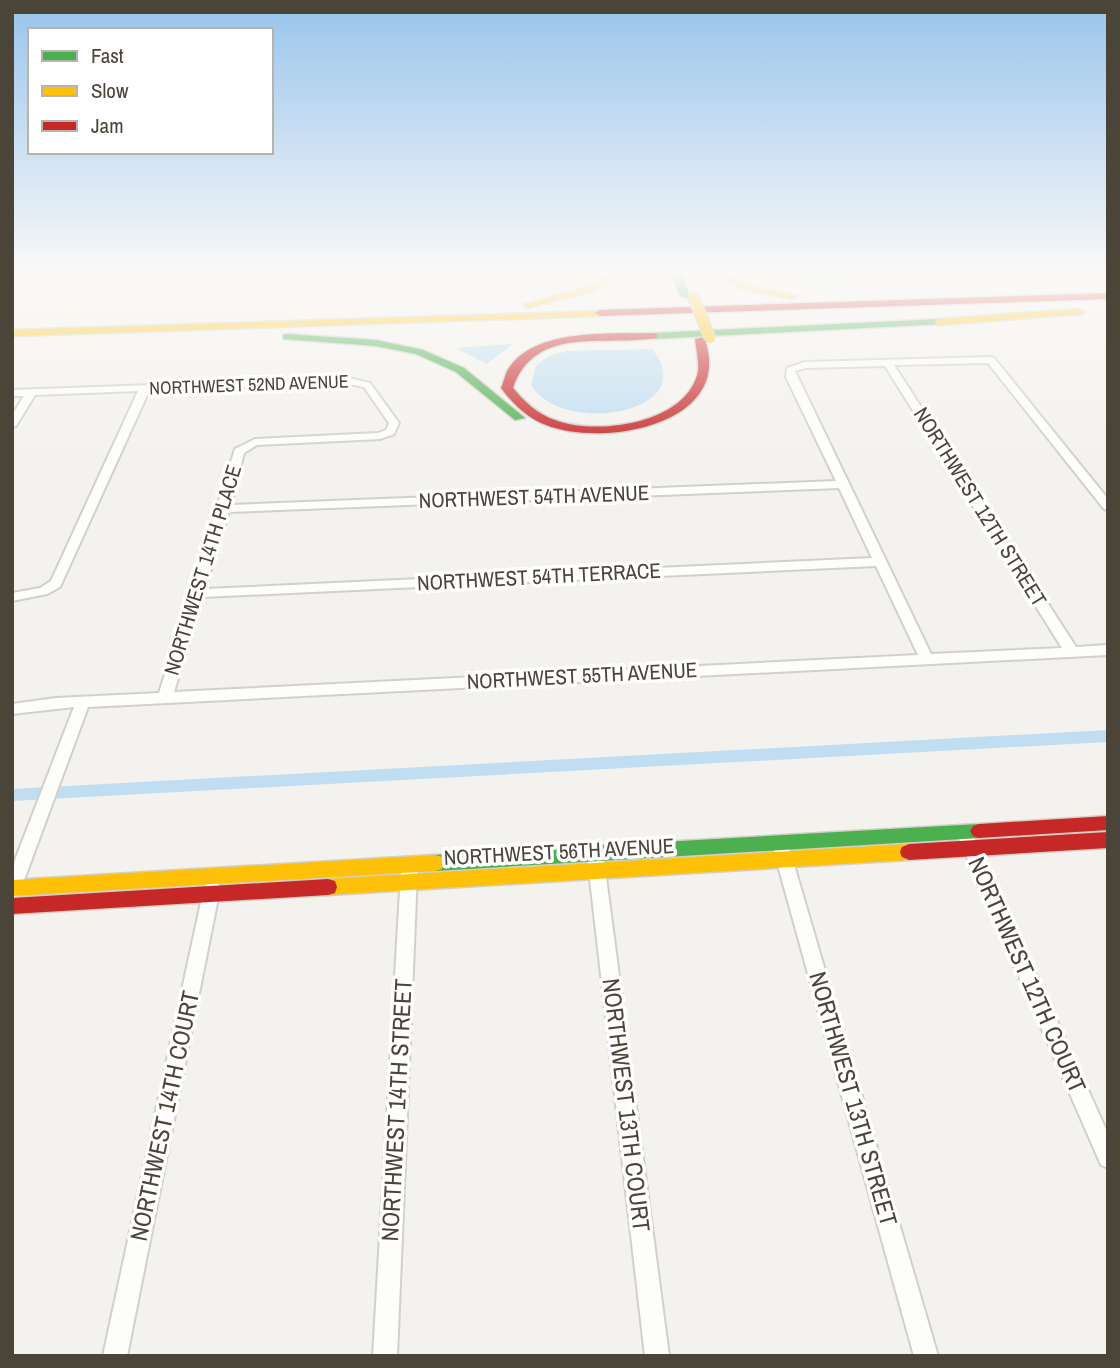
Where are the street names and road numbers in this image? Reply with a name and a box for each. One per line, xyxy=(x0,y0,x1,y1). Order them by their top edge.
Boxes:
street label: NORTHWEST 52ND AVENUE xyxy=(149,369,349,400)
street label: NORTHWEST 12TH STREET xyxy=(907,402,1054,612)
street label: NORTHWEST 14TH PLACE xyxy=(157,461,248,679)
street label: NORTHWEST 54TH AVENUE xyxy=(418,478,650,515)
street label: NORTHWEST 54TH TERRACE xyxy=(416,556,662,597)
street label: NORTHWEST 55TH AVENUE xyxy=(466,655,698,696)
street label: NORTHWEST 56TH AVENUE xyxy=(443,831,675,872)
street label: NORTHWEST 12TH COURT xyxy=(961,852,1094,1098)
street label: NORTHWEST 13TH STREET xyxy=(802,968,906,1229)
street label: NORTHWEST 13TH COURT xyxy=(596,976,658,1233)
street label: NORTHWEST 14TH STREET xyxy=(373,978,419,1242)
street label: NORTHWEST 14TH COURT xyxy=(122,988,206,1244)

